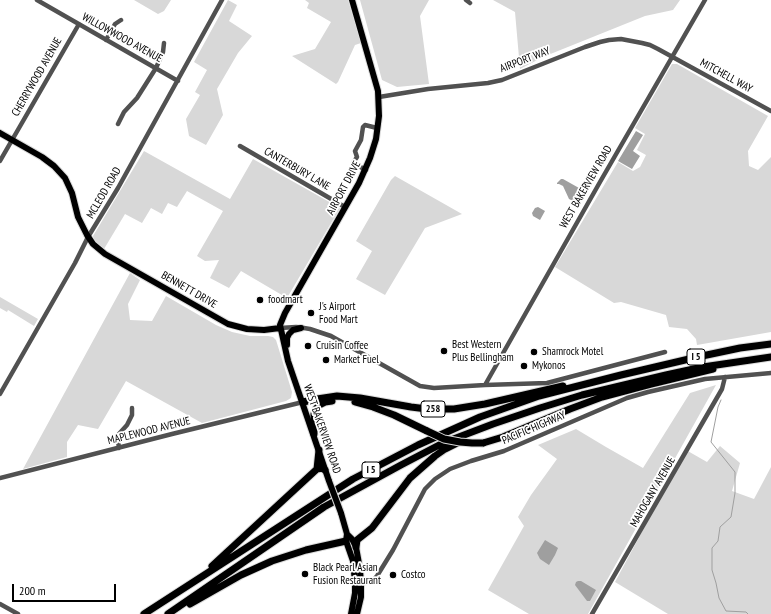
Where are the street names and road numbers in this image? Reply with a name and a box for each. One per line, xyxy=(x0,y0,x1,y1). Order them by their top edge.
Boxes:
street label: WILLOWWOOD AVENUE xyxy=(79,10,165,66)
street label: CHERRYWOOD AVENUE xyxy=(9,35,65,119)
street label: AIRPORT WAY xyxy=(498,44,552,76)
street label: MITCHELL WAY xyxy=(697,56,755,96)
street label: WEST BAKERVIEW ROAD xyxy=(557,143,615,231)
street label: CANTERBURY LANE xyxy=(262,145,332,193)
street label: AIRPORT DRIVE xyxy=(324,159,364,217)
street label: MCLEOD ROAD xyxy=(84,165,124,221)
street label: BENNETT DRIVE xyxy=(159,269,219,311)
road number: I 5 xyxy=(687,349,705,365)
street label: WEST BAKERVIEW ROAD xyxy=(301,383,343,475)
road number: 258 xyxy=(421,401,445,417)
street label: PACIFIC HIGHWAY xyxy=(500,409,568,447)
street label: MAPLEWOOD AVENUE xyxy=(106,414,192,448)
street label: MAHOGANY AVENUE xyxy=(628,455,678,529)
road number: I 5 xyxy=(362,462,380,478)

